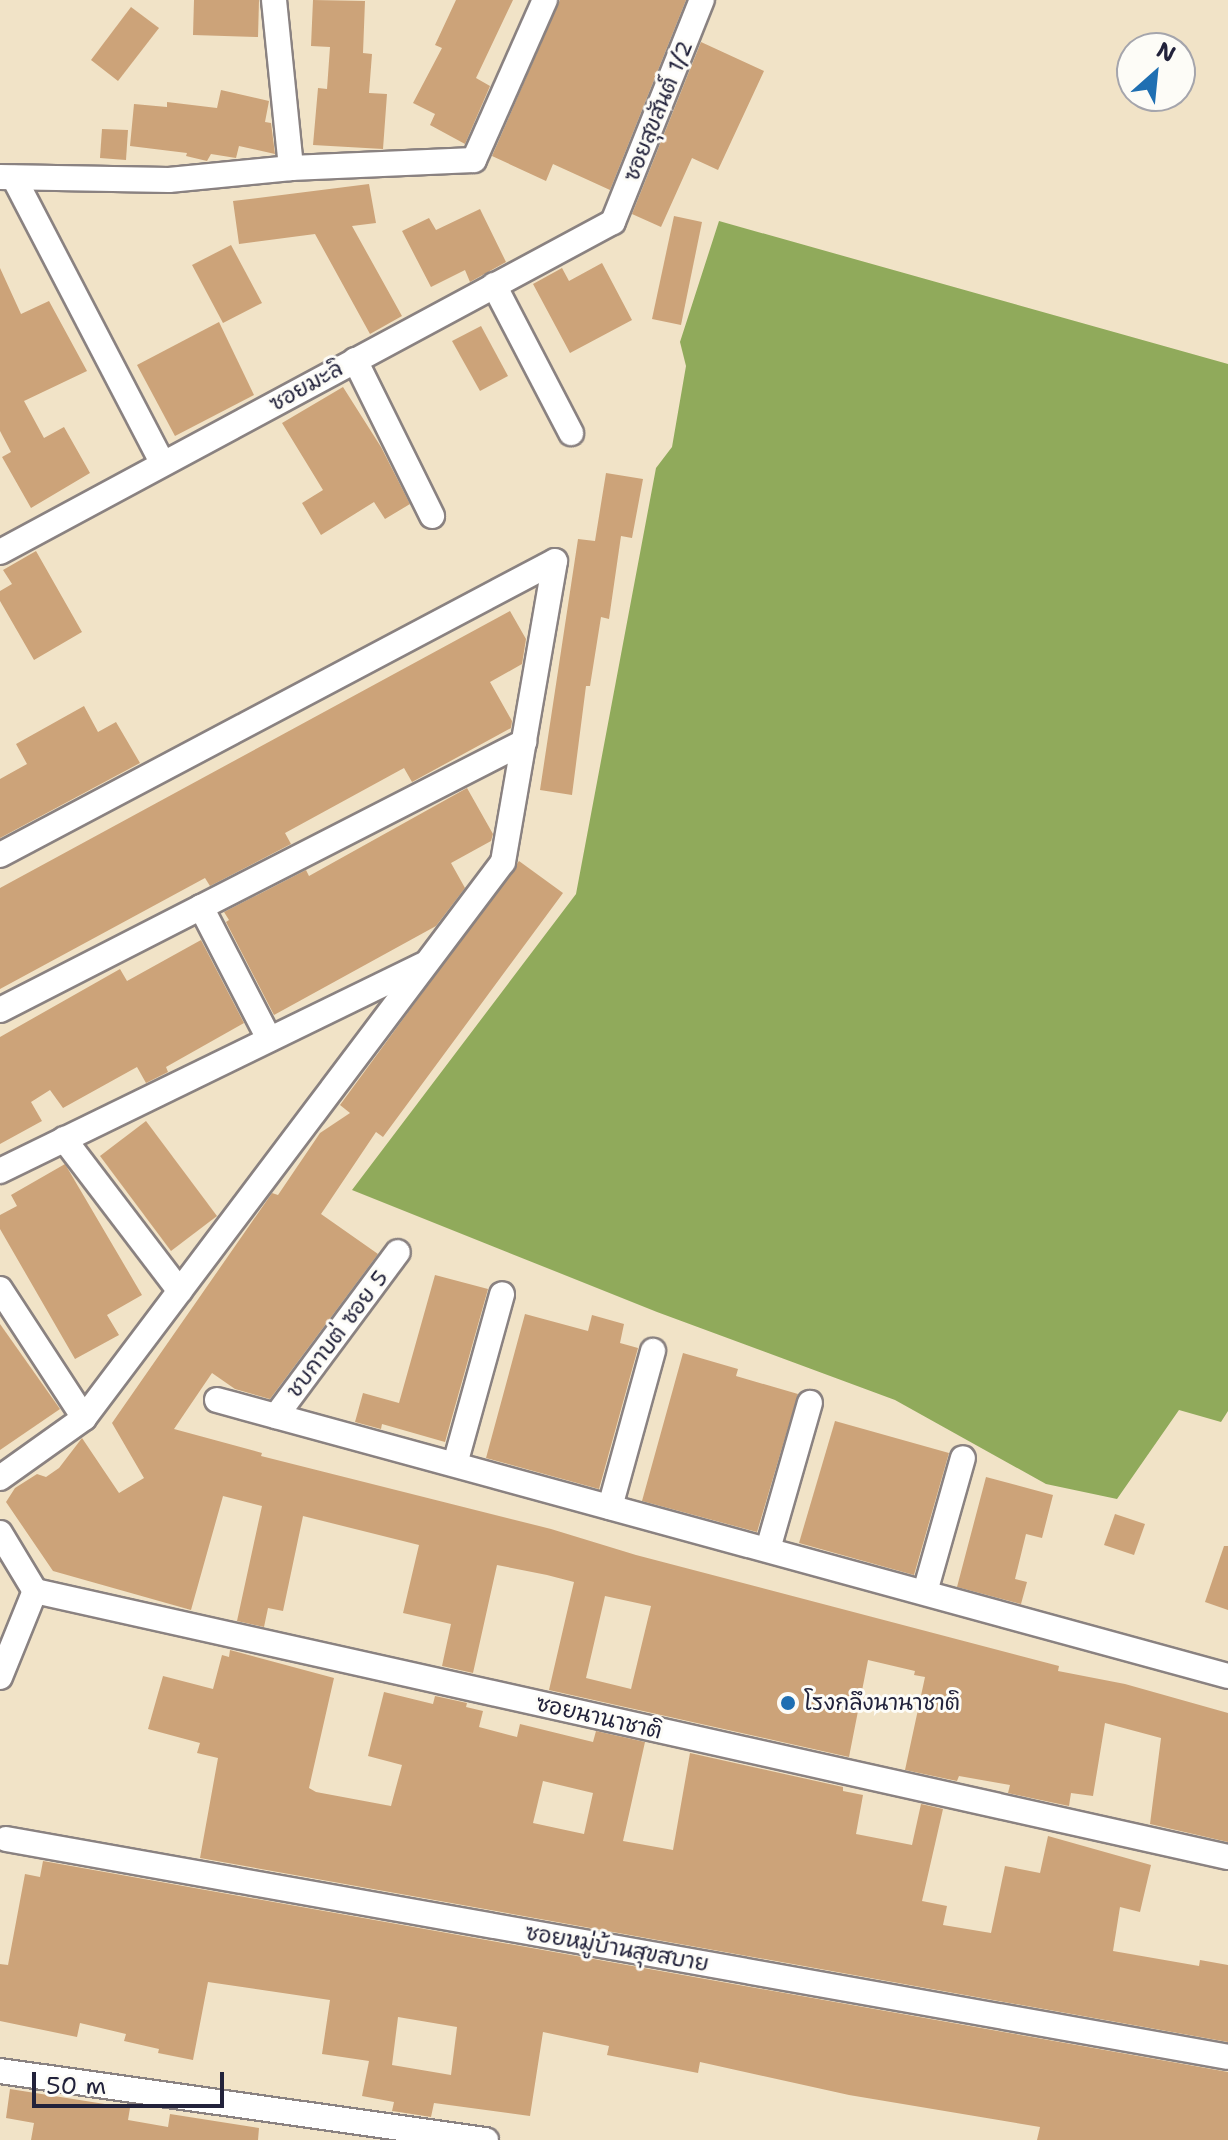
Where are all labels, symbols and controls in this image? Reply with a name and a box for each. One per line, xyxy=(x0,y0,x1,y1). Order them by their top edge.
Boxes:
north arrow xyxy=(1116,32,1196,112)
text: N xyxy=(1152,35,1181,69)
street label: ซอยสุขสันต์ 1/2 xyxy=(618,37,698,185)
street label: ซอยมะลิ xyxy=(265,355,347,417)
street label: ชบกาบต่ ซอย 5 xyxy=(280,1265,394,1403)
street label: ซอยนานาชาติ xyxy=(533,1690,665,1744)
place label: โรงกลึงนานาชาติ xyxy=(804,1690,960,1716)
marker: โรงกลึงนานาชาติ xyxy=(779,1694,797,1712)
street label: ซอยหมู่บ้านสุขสบาย xyxy=(523,1919,711,1977)
scale bar xyxy=(36,2056,228,2106)
text: 50 m xyxy=(46,2070,106,2102)

